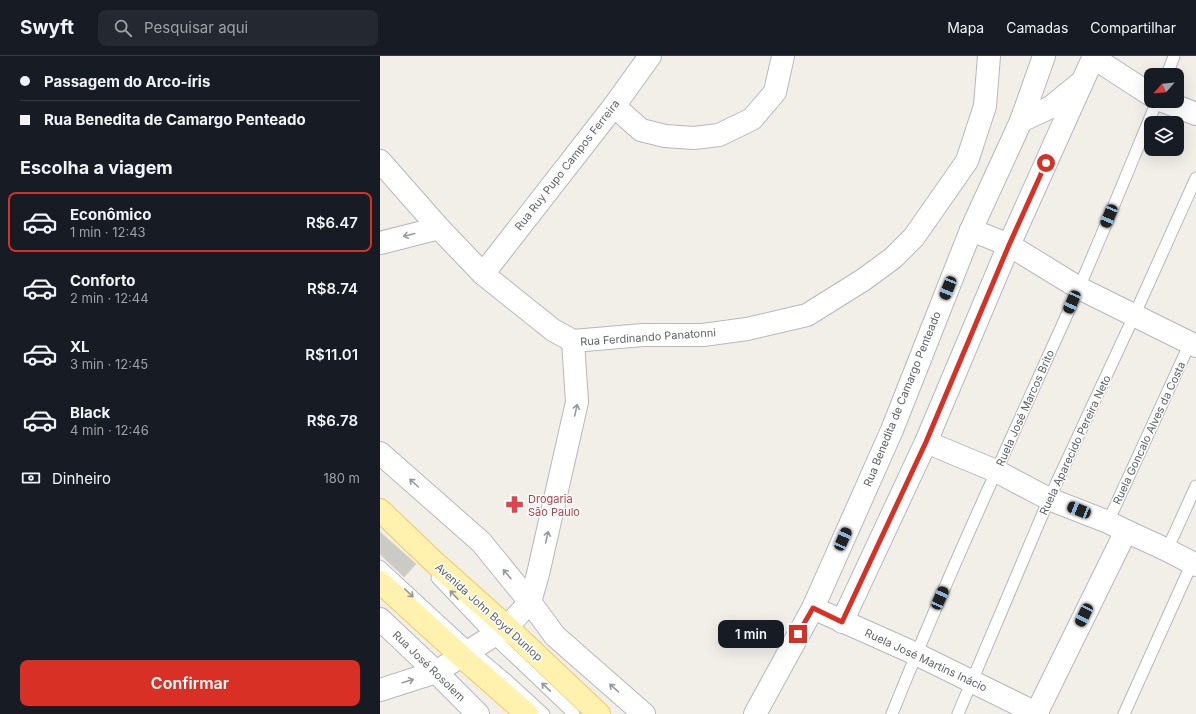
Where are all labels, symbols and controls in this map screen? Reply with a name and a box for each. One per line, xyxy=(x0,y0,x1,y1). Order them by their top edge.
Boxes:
search box xyxy=(98,10,378,46)
text: Swyft xyxy=(20,16,74,39)
icon: search xyxy=(112,17,134,39)
text: Pesquisar aqui xyxy=(144,18,248,37)
text: Mapa xyxy=(947,19,984,36)
text: Camadas xyxy=(1006,19,1068,36)
text: Compartilhar xyxy=(1090,19,1176,36)
north arrow xyxy=(1144,68,1184,108)
map controls xyxy=(1144,68,1184,156)
text: Passagem do Arco-íris xyxy=(44,72,210,91)
street label: Rua Ruy Pupo Campos Ferreira xyxy=(512,97,622,233)
text: Rua Benedita de Camargo Penteado xyxy=(44,110,306,129)
button: layers xyxy=(1144,116,1184,156)
route start xyxy=(1037,154,1055,172)
text: Escolha a viagem xyxy=(20,157,173,178)
car xyxy=(1099,203,1119,229)
icon: car xyxy=(22,204,58,240)
text: Econômico xyxy=(70,205,151,224)
text: R$6.47 xyxy=(306,213,358,232)
text: 1 min · 12:43 xyxy=(70,224,146,240)
one-way arrow xyxy=(403,232,416,240)
icon: car xyxy=(22,270,58,306)
text: Conforto xyxy=(70,271,135,290)
car xyxy=(938,275,958,301)
text: R$8.74 xyxy=(307,279,358,298)
car xyxy=(1062,289,1082,315)
text: 2 min · 12:44 xyxy=(70,290,149,306)
street label: Rua Benedita de Camargo Penteado xyxy=(860,309,944,489)
street label: Rua Ferdinando Panatonni xyxy=(580,325,716,349)
icon: car xyxy=(22,336,58,372)
text: XL xyxy=(70,337,90,356)
text: R$11.01 xyxy=(305,345,358,364)
street label: Ruela José Marcos Brito xyxy=(993,347,1057,469)
text: 3 min · 12:45 xyxy=(70,356,148,372)
street label: Ruela Goncalo Alves da Costa xyxy=(1110,359,1188,507)
street label: Ruela Aparecido Pereira Neto xyxy=(1036,372,1114,517)
icon: car xyxy=(22,402,58,438)
text: Black xyxy=(70,403,110,422)
one-way arrow xyxy=(572,404,580,417)
text: R$6.78 xyxy=(307,411,358,430)
text: 4 min · 12:46 xyxy=(70,422,149,438)
icon: cash xyxy=(20,467,42,489)
text: Dinheiro xyxy=(52,469,111,488)
text: 180 m xyxy=(323,470,360,486)
one-way arrow xyxy=(409,478,419,488)
place label: Drogaria São Paulo xyxy=(528,492,580,519)
pharmacy icon: Drogaria São Paulo xyxy=(505,495,525,515)
car xyxy=(1066,500,1092,520)
car xyxy=(833,526,853,552)
one-way arrow xyxy=(543,531,551,544)
street label: Avenida John Boyd Dunlop xyxy=(432,560,546,664)
one-way arrow xyxy=(502,568,511,579)
car xyxy=(930,585,950,611)
one-way arrow xyxy=(404,588,414,598)
one-way arrow xyxy=(450,591,459,601)
car xyxy=(1073,602,1095,628)
callout: 1 min xyxy=(718,620,784,648)
route end xyxy=(789,625,807,643)
street label: Ruela José Martins Inácio xyxy=(863,625,990,695)
text: 1 min xyxy=(735,626,767,642)
street label: Rua José Rosolem xyxy=(390,628,468,704)
button: Confirmar xyxy=(20,660,360,706)
one-way arrow xyxy=(401,677,414,684)
one-way arrow xyxy=(540,683,551,692)
one-way arrow xyxy=(609,684,620,693)

